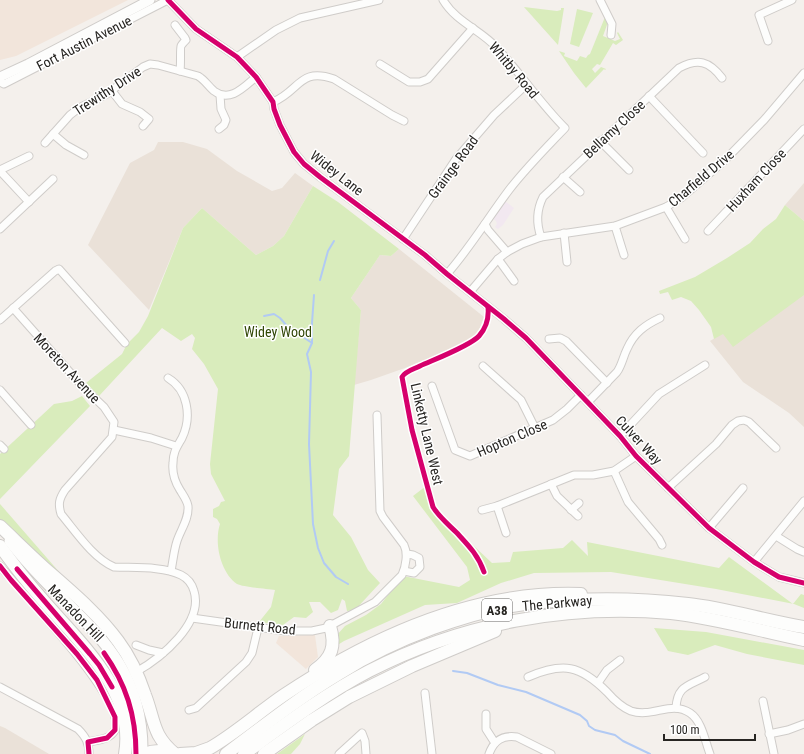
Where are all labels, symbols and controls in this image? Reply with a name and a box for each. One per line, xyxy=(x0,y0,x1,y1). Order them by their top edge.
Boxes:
street label: Fort Austin Avenue xyxy=(34,12,135,74)
street label: Whitby Road xyxy=(486,39,542,101)
street label: Trewithy Drive xyxy=(70,63,144,119)
street label: Bellamy Close xyxy=(580,96,648,161)
street label: Grainge Road xyxy=(425,132,481,202)
street label: Huxham Close xyxy=(723,145,789,215)
street label: Charfield Drive xyxy=(665,146,737,210)
street label: Widey Lane xyxy=(307,147,367,199)
park label: Widey Wood xyxy=(244,324,312,340)
street label: Moreton Avenue xyxy=(31,330,104,407)
street label: Linketty Lane West xyxy=(407,381,447,487)
street label: Culver Way xyxy=(612,412,666,468)
street label: Hopton Close xyxy=(474,416,550,460)
street label: Manadon Hill xyxy=(45,581,107,645)
street label: The Parkway xyxy=(521,592,593,614)
road number: A38 xyxy=(482,599,512,621)
street label: Burnett Road xyxy=(224,614,296,638)
scale bar xyxy=(664,716,755,742)
text: 100 m xyxy=(670,723,700,737)

